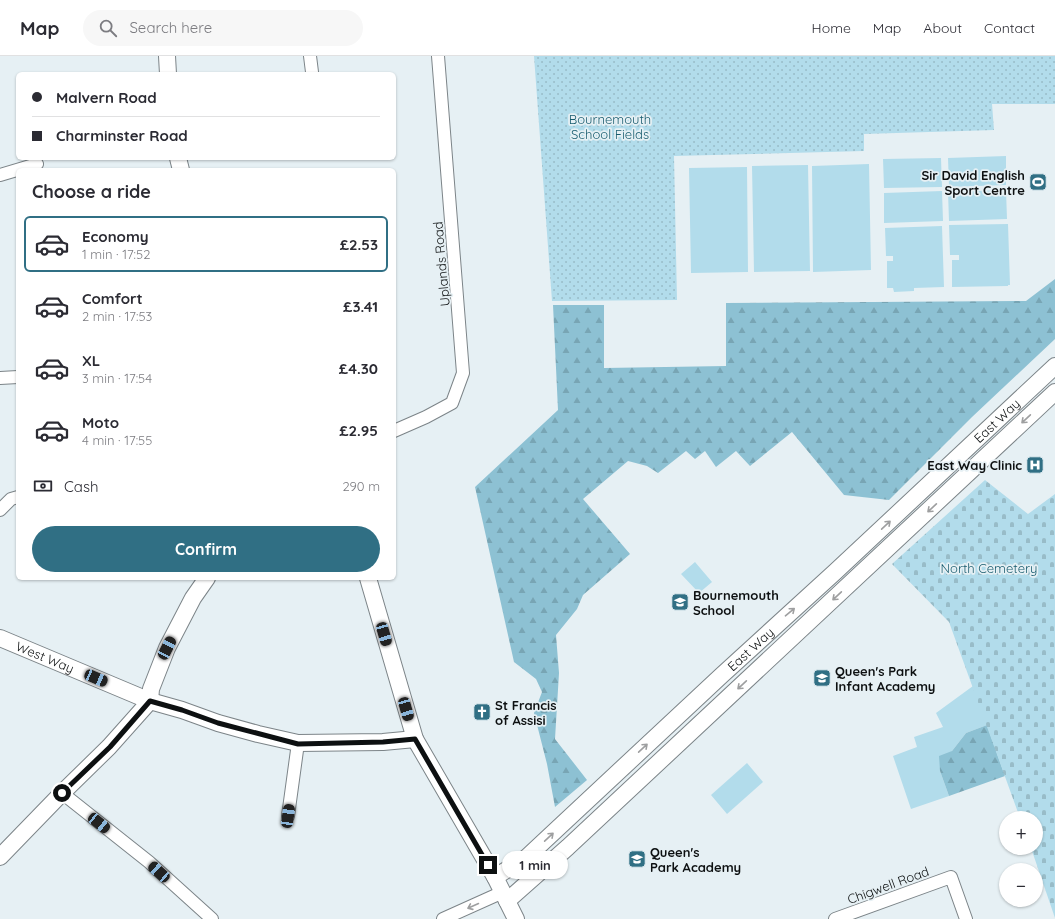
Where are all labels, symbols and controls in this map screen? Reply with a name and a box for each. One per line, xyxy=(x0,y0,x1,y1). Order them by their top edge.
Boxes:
search box xyxy=(83,10,363,46)
text: Map xyxy=(20,16,59,40)
icon: search xyxy=(97,17,119,39)
text: Search here xyxy=(129,18,212,37)
text: Home xyxy=(812,19,851,37)
text: Map xyxy=(873,19,901,37)
text: About xyxy=(923,19,962,37)
text: Contact xyxy=(984,19,1035,37)
text: Malvern Road xyxy=(56,88,157,107)
park label: Bournemouth School Fields xyxy=(569,111,651,142)
text: Charminster Road xyxy=(56,126,188,145)
place label: Sir David English Sport Centre xyxy=(921,167,1025,198)
sports icon: Sir David English Sport Centre xyxy=(1028,172,1048,192)
text: Choose a ride xyxy=(32,180,151,203)
street label: Uplands Road xyxy=(429,221,453,307)
icon: car xyxy=(34,226,70,262)
text: Economy xyxy=(82,227,149,246)
text: £2.53 xyxy=(340,235,378,254)
text: 1 min · 17:52 xyxy=(82,246,150,262)
icon: car xyxy=(34,288,70,324)
text: Comfort xyxy=(82,289,143,308)
text: £3.41 xyxy=(343,297,378,316)
text: 2 min · 17:53 xyxy=(82,308,152,324)
icon: car xyxy=(34,350,70,386)
text: XL xyxy=(82,351,100,370)
text: £4.30 xyxy=(339,359,378,378)
text: 3 min · 17:54 xyxy=(82,370,152,386)
street label: East Way xyxy=(970,395,1023,446)
icon: car xyxy=(34,412,70,448)
text: Moto xyxy=(82,413,119,432)
one-way arrow xyxy=(1021,414,1032,423)
text: £2.95 xyxy=(339,421,378,440)
text: 4 min · 17:55 xyxy=(82,432,152,448)
hospital icon: East Way Clinic xyxy=(1025,455,1045,475)
place label: East Way Clinic xyxy=(927,457,1022,473)
icon: cash xyxy=(32,475,54,497)
text: Cash xyxy=(64,477,98,496)
text: 290 m xyxy=(342,478,380,494)
one-way arrow xyxy=(927,503,937,512)
one-way arrow xyxy=(881,520,891,529)
button: Confirm xyxy=(32,526,380,572)
park label: North Cemetery xyxy=(941,560,1037,576)
place label: Bournemouth School xyxy=(693,587,779,618)
one-way arrow xyxy=(832,591,842,601)
school or university icon: Bournemouth School xyxy=(670,592,690,612)
one-way arrow xyxy=(785,608,795,617)
car xyxy=(375,621,393,647)
street label: East Way xyxy=(724,624,777,674)
car xyxy=(156,635,178,661)
street label: West Way xyxy=(14,638,77,676)
place label: Queen's Park Infant Academy xyxy=(835,663,936,694)
car xyxy=(83,668,109,688)
school or university icon: Queen's Park Infant Academy xyxy=(812,668,832,688)
one-way arrow xyxy=(737,680,747,690)
car xyxy=(397,696,415,722)
place label: St Francis of Assisi xyxy=(495,697,556,728)
church icon: St Francis of Assisi xyxy=(472,702,492,722)
one-way arrow xyxy=(638,744,649,753)
route start xyxy=(53,784,71,802)
car xyxy=(280,803,296,829)
car xyxy=(86,811,112,835)
map controls xyxy=(999,811,1043,907)
button: + xyxy=(999,811,1043,855)
one-way arrow xyxy=(543,833,554,842)
place label: Queen's Park Academy xyxy=(650,844,741,875)
school or university icon: Queen's Park Academy xyxy=(627,849,647,869)
callout: 1 min xyxy=(502,851,568,879)
route end xyxy=(479,856,497,874)
text: 1 min xyxy=(519,857,551,873)
car xyxy=(146,860,172,884)
street label: Chigwell Road xyxy=(845,863,931,907)
button: − xyxy=(999,863,1043,907)
one-way arrow xyxy=(467,902,479,910)

